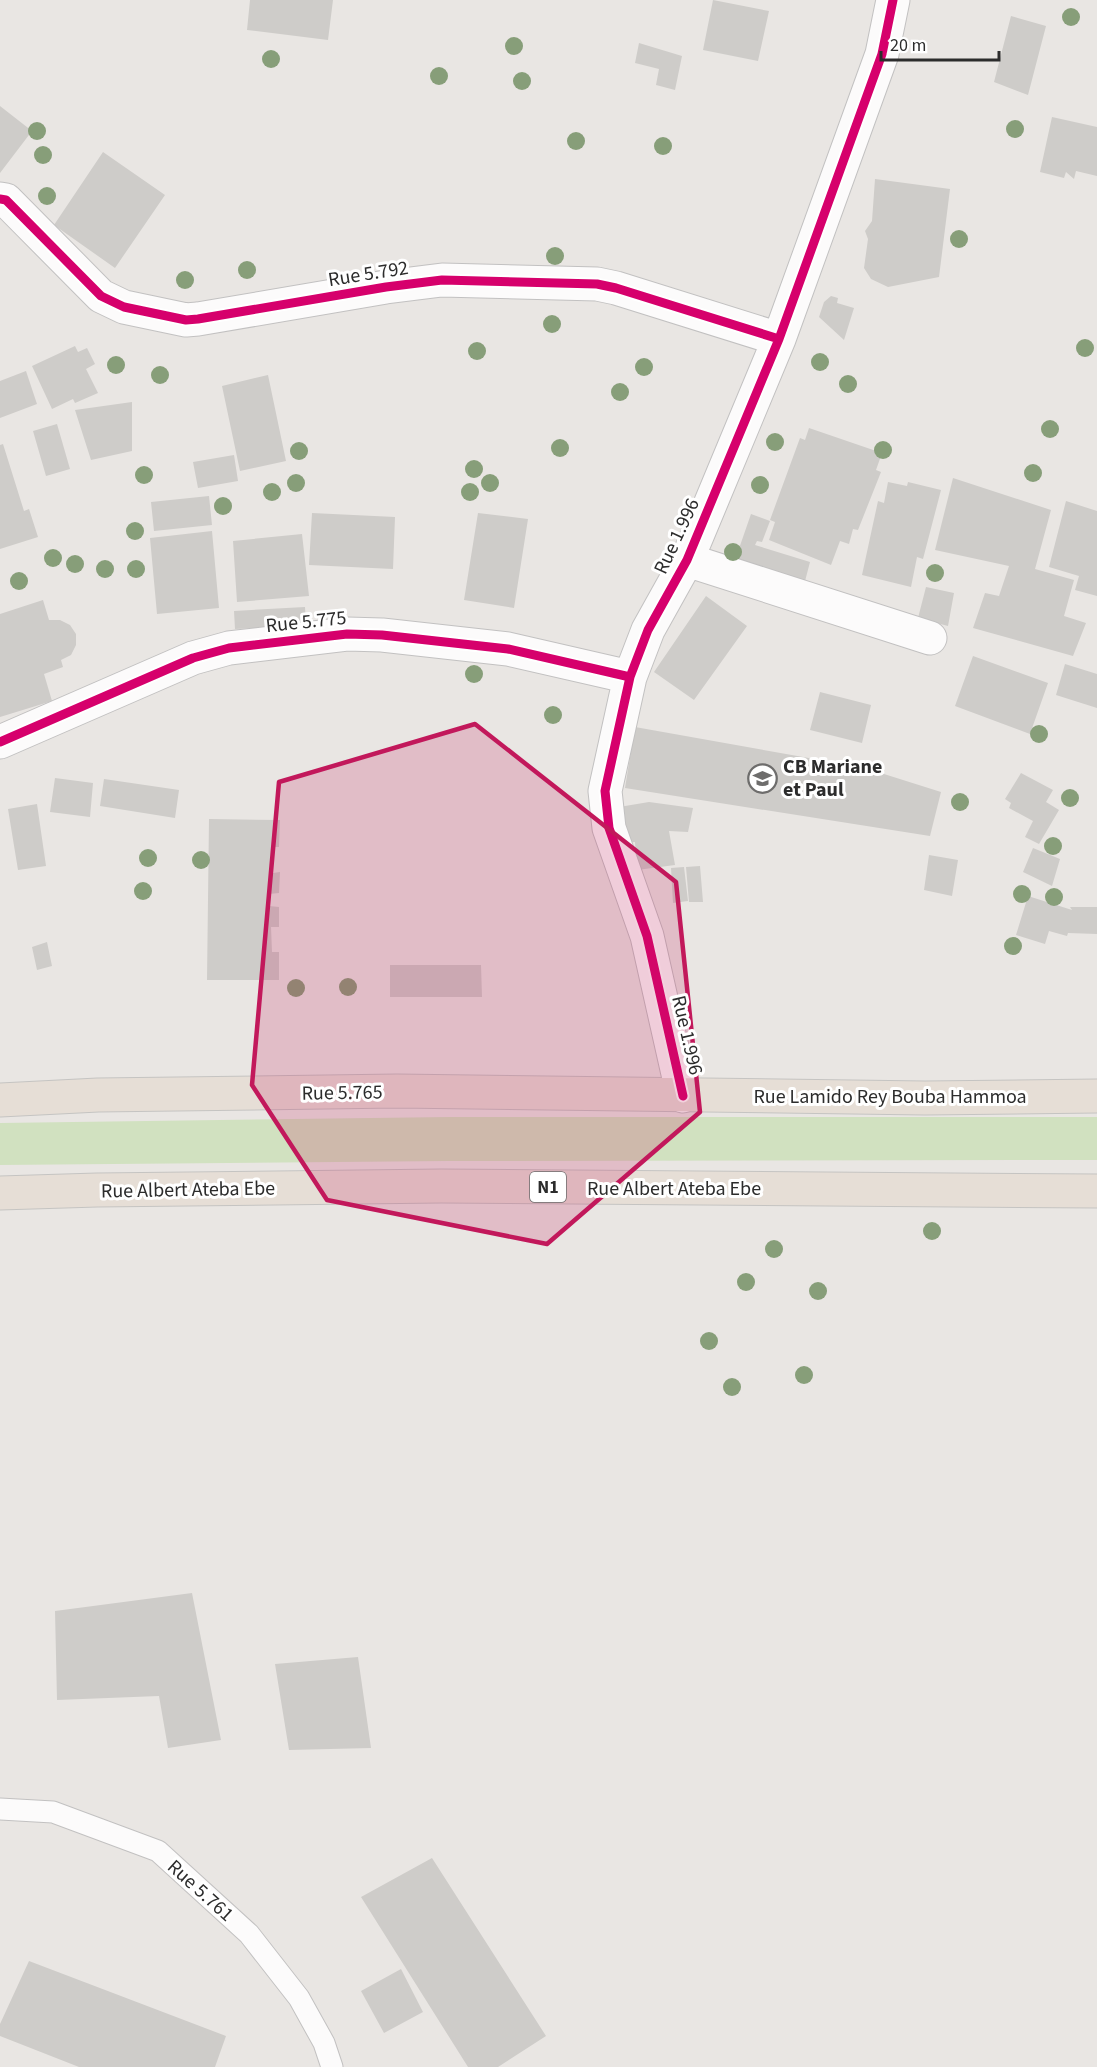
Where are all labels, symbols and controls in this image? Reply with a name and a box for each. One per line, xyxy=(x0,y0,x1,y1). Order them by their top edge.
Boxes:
scale bar xyxy=(881,24,1000,62)
text: 20 m xyxy=(890,33,926,58)
street label: Rue 5.792 xyxy=(326,254,410,294)
street label: Rue 1.996 xyxy=(647,494,707,579)
street label: Rue 5.775 xyxy=(264,604,348,640)
place label: CB Mariane et Paul xyxy=(783,753,882,804)
school or university icon: CB Mariane et Paul xyxy=(746,762,778,794)
street label: Rue 1.996 xyxy=(664,993,710,1078)
street label: Rue 5.765 xyxy=(301,1078,383,1108)
street label: Rue Lamido Rey Bouba Hammoa xyxy=(753,1083,1027,1111)
road number: N1 xyxy=(530,1172,566,1202)
street label: Rue Albert Ateba Ebe xyxy=(101,1174,275,1206)
street label: Rue Albert Ateba Ebe xyxy=(587,1175,761,1203)
street label: Rue 5.761 xyxy=(161,1853,240,1928)

